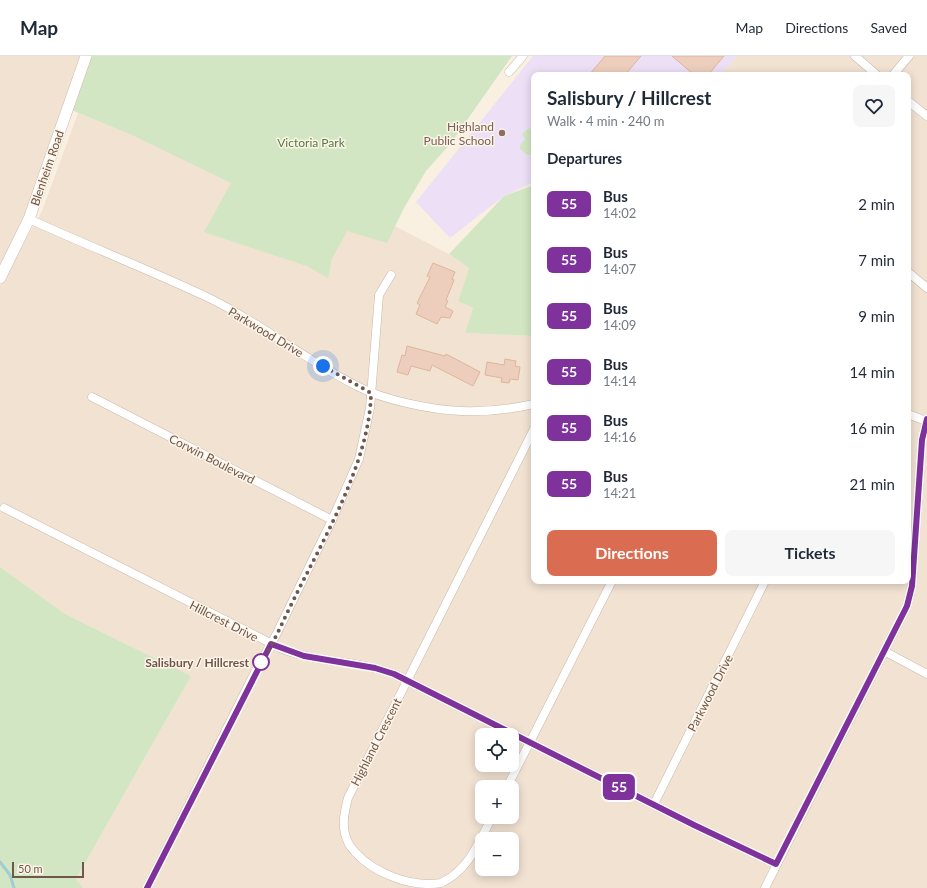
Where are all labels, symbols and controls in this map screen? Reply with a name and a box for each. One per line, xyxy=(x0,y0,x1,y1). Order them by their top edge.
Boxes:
text: Map xyxy=(20,16,58,39)
text: Map xyxy=(736,19,763,36)
text: Directions xyxy=(785,19,848,36)
text: Saved xyxy=(870,19,907,36)
button: heart xyxy=(853,85,895,127)
text: Salisbury / Hillcrest xyxy=(547,86,711,109)
text: Walk · 4 min · 240 m xyxy=(547,113,665,129)
place label: Highland Public School xyxy=(424,119,494,148)
street label: Blenheim Road xyxy=(27,128,67,208)
marker: Highland Public School xyxy=(497,128,507,138)
park label: Victoria Park xyxy=(277,135,346,150)
text: Departures xyxy=(547,149,622,167)
text: Bus xyxy=(603,187,628,205)
text: 55 xyxy=(561,195,577,212)
text: 2 min xyxy=(858,195,895,213)
text: 14:02 xyxy=(603,205,636,221)
text: Bus xyxy=(603,243,628,261)
text: 55 xyxy=(561,251,577,268)
text: 7 min xyxy=(858,251,895,269)
text: 14:07 xyxy=(603,261,636,277)
text: Bus xyxy=(603,299,628,317)
street label: Parkwood Drive xyxy=(226,304,306,360)
text: 55 xyxy=(561,307,577,324)
text: 9 min xyxy=(858,307,895,325)
text: 14:09 xyxy=(603,317,636,333)
text: Bus xyxy=(603,355,628,373)
your location xyxy=(313,356,333,376)
text: 55 xyxy=(561,363,577,380)
text: 14 min xyxy=(849,363,895,381)
text: 14:14 xyxy=(603,373,636,389)
text: Bus xyxy=(603,411,628,429)
text: 55 xyxy=(561,419,577,436)
text: 16 min xyxy=(849,419,895,437)
text: 14:16 xyxy=(603,429,636,445)
street label: Corwin Boulevard xyxy=(167,431,257,487)
text: Bus xyxy=(603,467,628,485)
text: 55 xyxy=(561,475,577,492)
text: 21 min xyxy=(849,475,895,493)
text: 14:21 xyxy=(603,485,636,501)
button: Directions xyxy=(547,530,717,576)
button: Tickets xyxy=(725,530,895,576)
street label: Hillcrest Drive xyxy=(187,597,261,645)
street label: Parkwood Drive xyxy=(684,652,736,734)
marker: Salisbury / Hillcrest xyxy=(252,653,270,671)
place label: Salisbury / Hillcrest xyxy=(145,655,250,670)
street label: Highland Crescent xyxy=(347,695,405,788)
map controls xyxy=(475,728,519,876)
button: locate xyxy=(475,728,519,772)
line badge: 55 xyxy=(601,774,637,800)
text: 55 xyxy=(611,778,627,795)
button: + xyxy=(475,780,519,824)
button: − xyxy=(475,832,519,876)
scale bar xyxy=(12,860,84,879)
text: 50 m xyxy=(18,862,43,875)

